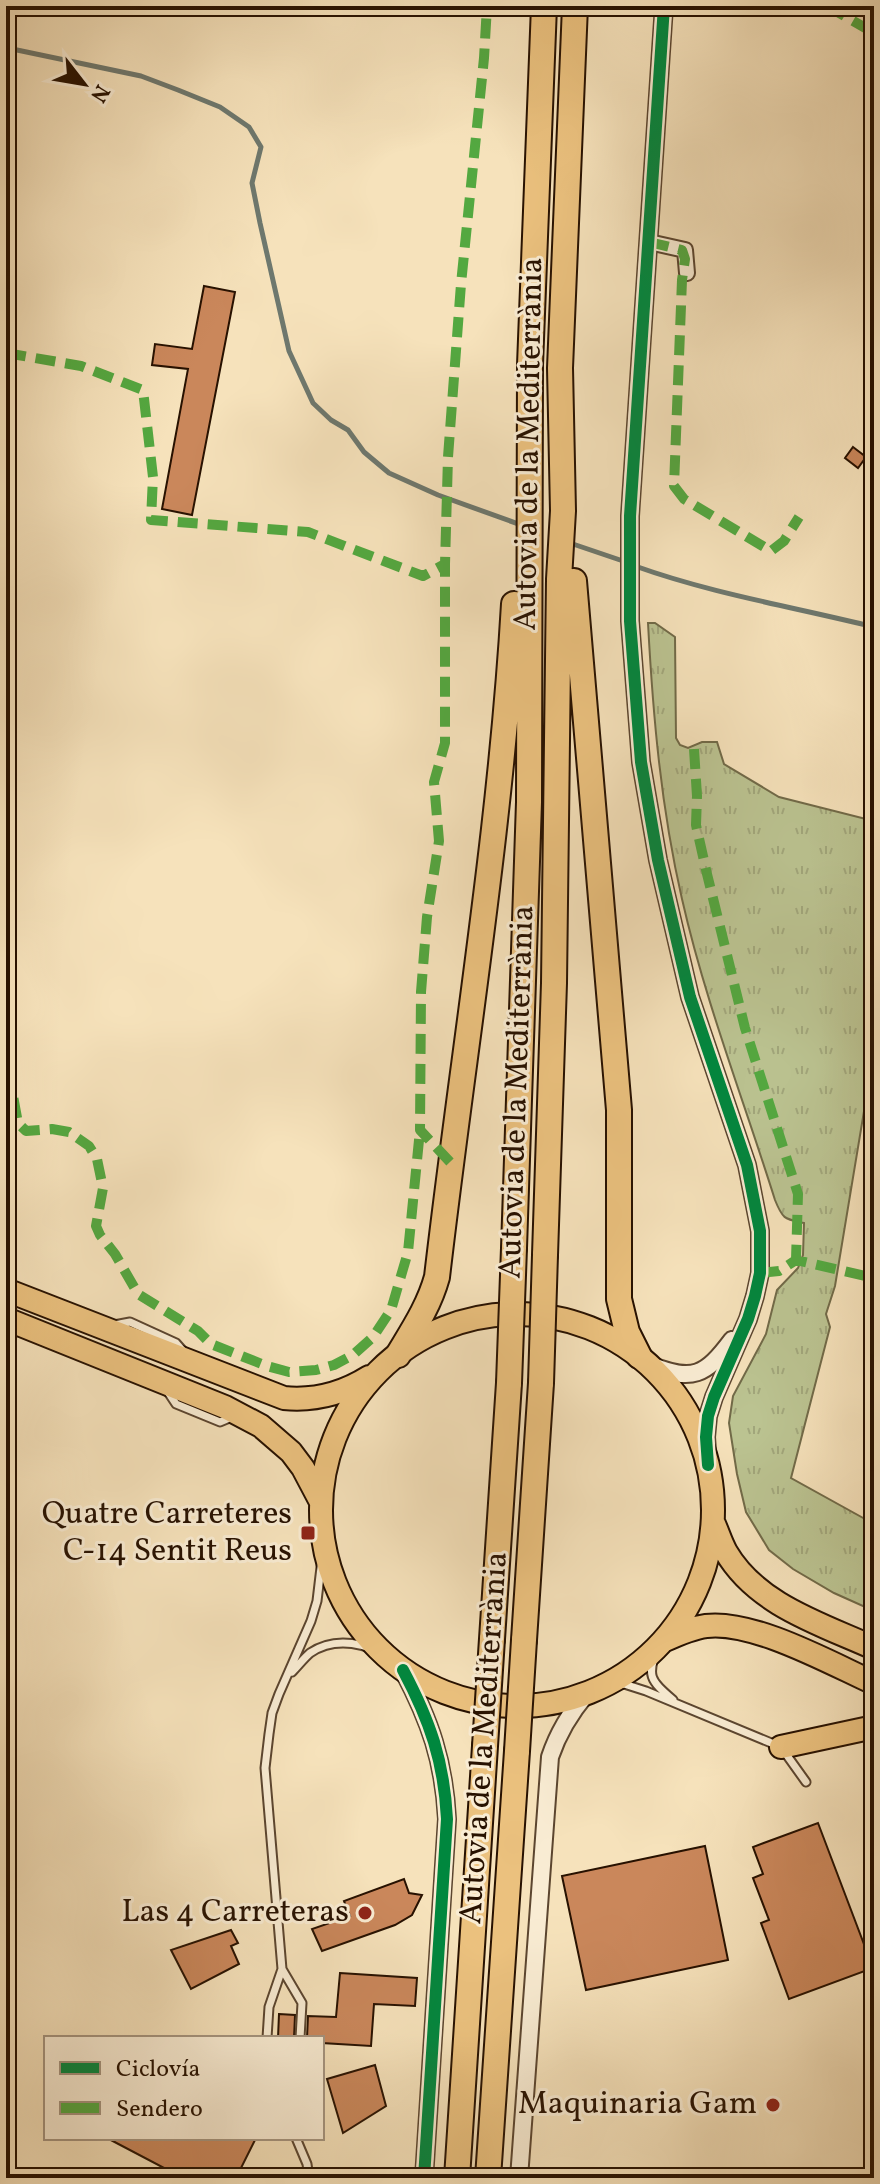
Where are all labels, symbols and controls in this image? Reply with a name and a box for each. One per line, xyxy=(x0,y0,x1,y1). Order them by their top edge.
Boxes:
north arrow xyxy=(44,44,124,124)
text: N xyxy=(82,78,116,108)
street label: Autovia de la Mediterrània xyxy=(505,257,555,631)
street label: Autovia de la Mediterrània xyxy=(489,905,547,1279)
place label: Quatre Carreteres C-14 Sentit Reus xyxy=(42,1493,292,1574)
marker: Quatre Carreteres C-14 Sentit Reus xyxy=(299,1524,317,1542)
street label: Autovia de la Mediterrània xyxy=(450,1550,520,1926)
place label: Las 4 Carreteras xyxy=(122,1891,349,1935)
marker: Las 4 Carreteras xyxy=(356,1904,374,1922)
legend xyxy=(44,2036,324,2140)
text: Ciclovía xyxy=(116,2053,201,2087)
place label: Maquinaria Gam xyxy=(518,2083,757,2127)
text: Sendero xyxy=(116,2093,203,2127)
marker: Maquinaria Gam xyxy=(764,2096,782,2114)

